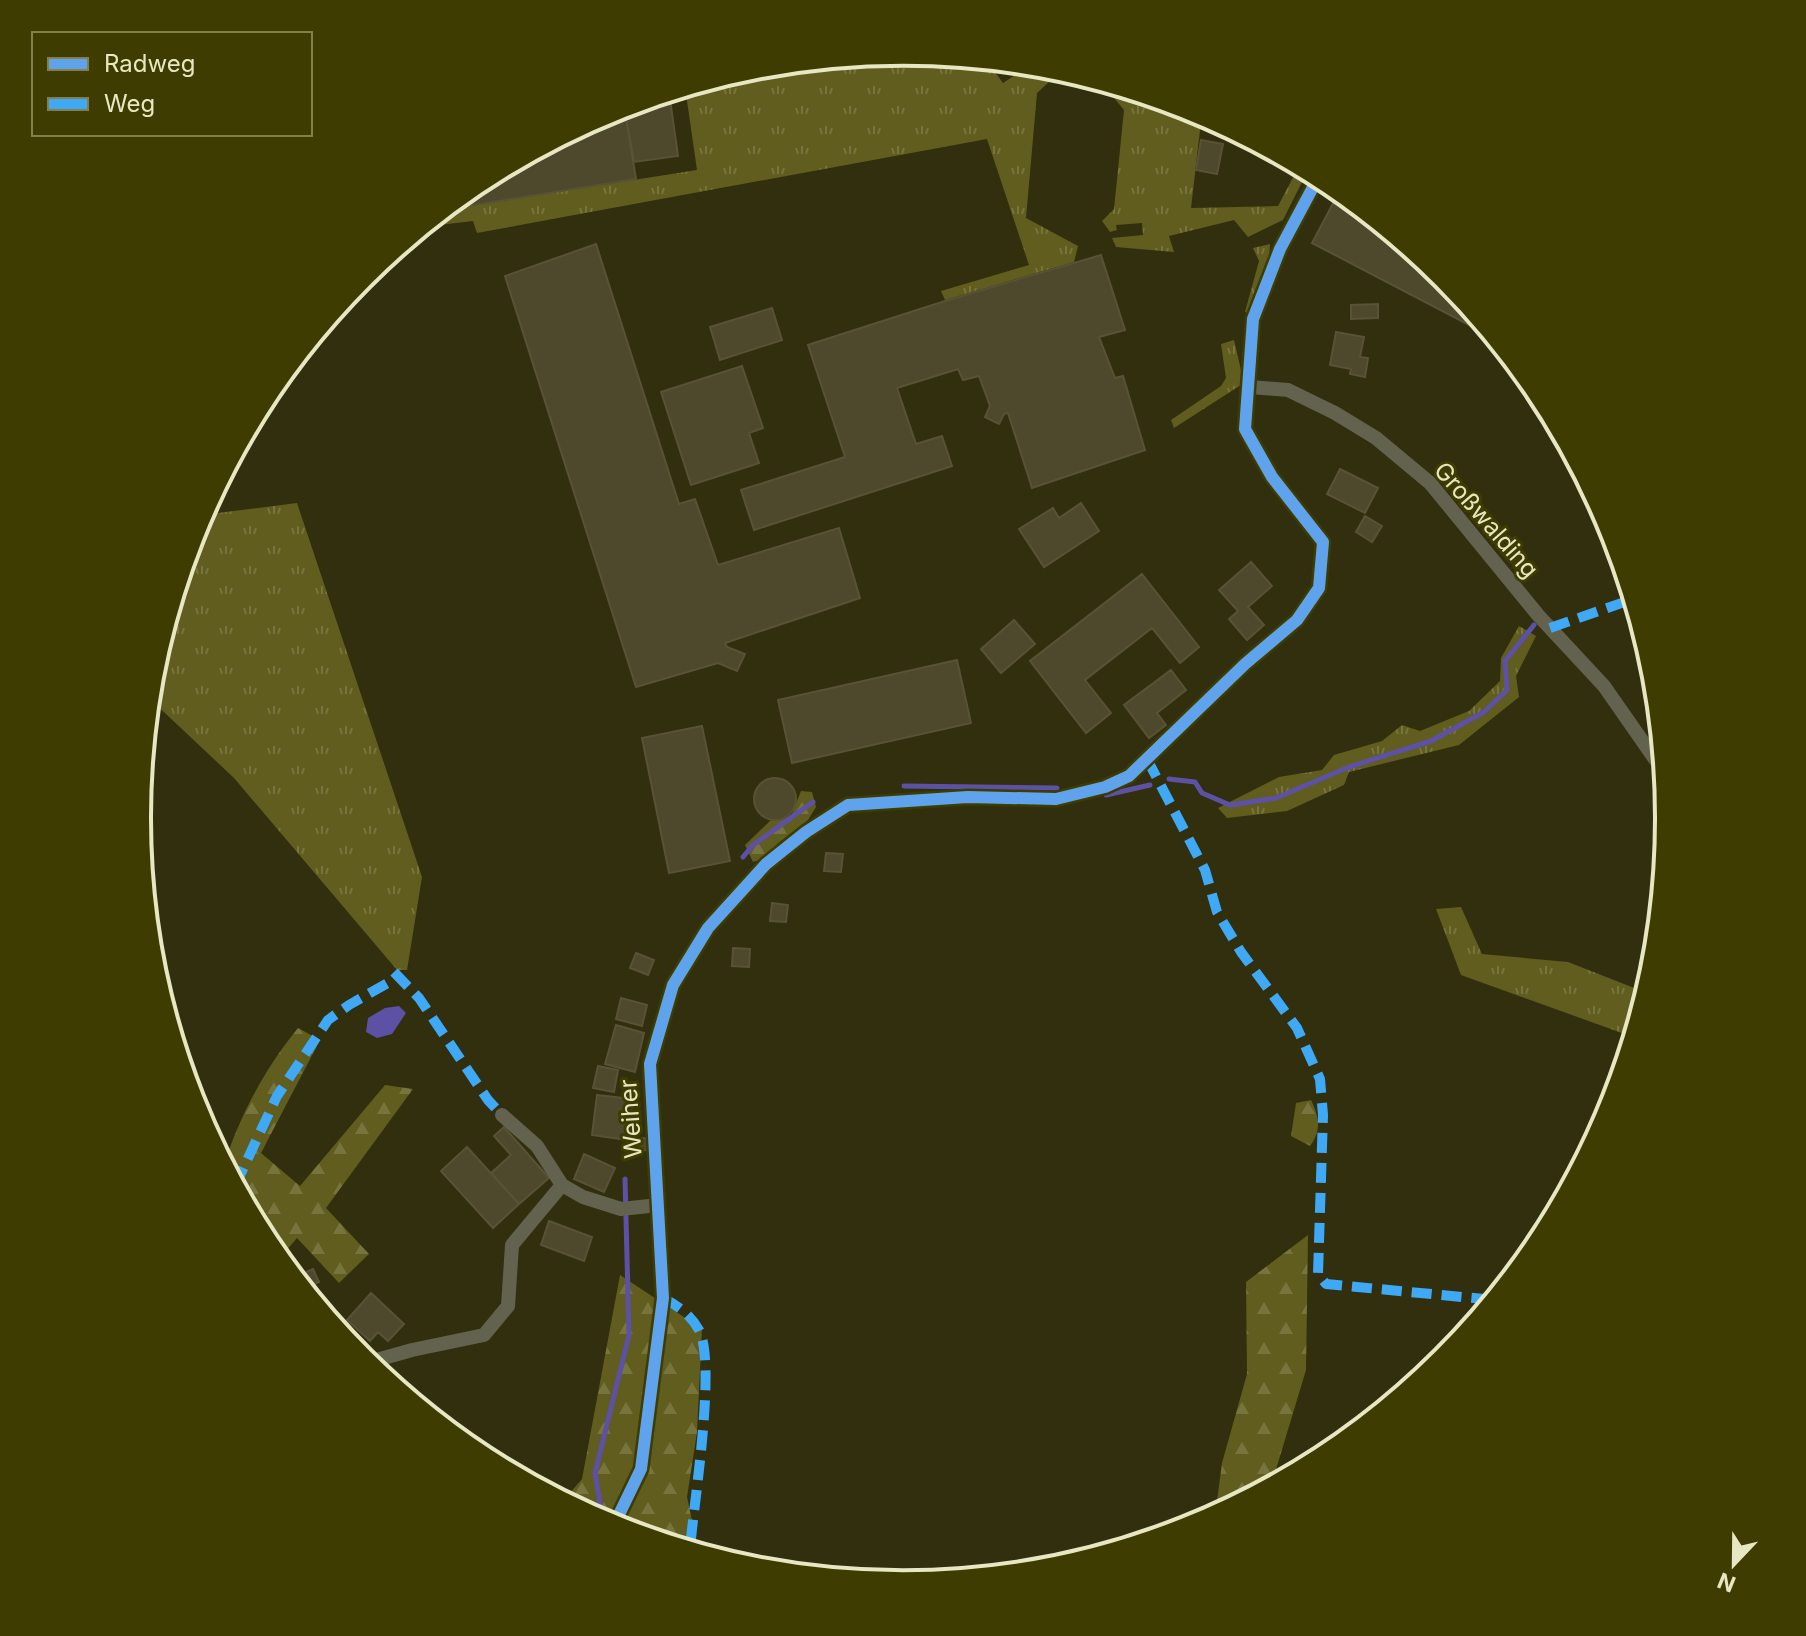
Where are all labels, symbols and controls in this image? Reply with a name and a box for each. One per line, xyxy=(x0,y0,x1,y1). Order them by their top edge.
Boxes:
legend xyxy=(32,32,312,136)
text: Radweg xyxy=(104,49,195,78)
text: Weg xyxy=(104,89,155,118)
street label: Großwalding xyxy=(1428,456,1545,584)
street label: Weiher xyxy=(613,1078,648,1160)
north arrow xyxy=(1694,1524,1774,1604)
text: N xyxy=(1714,1567,1739,1598)

